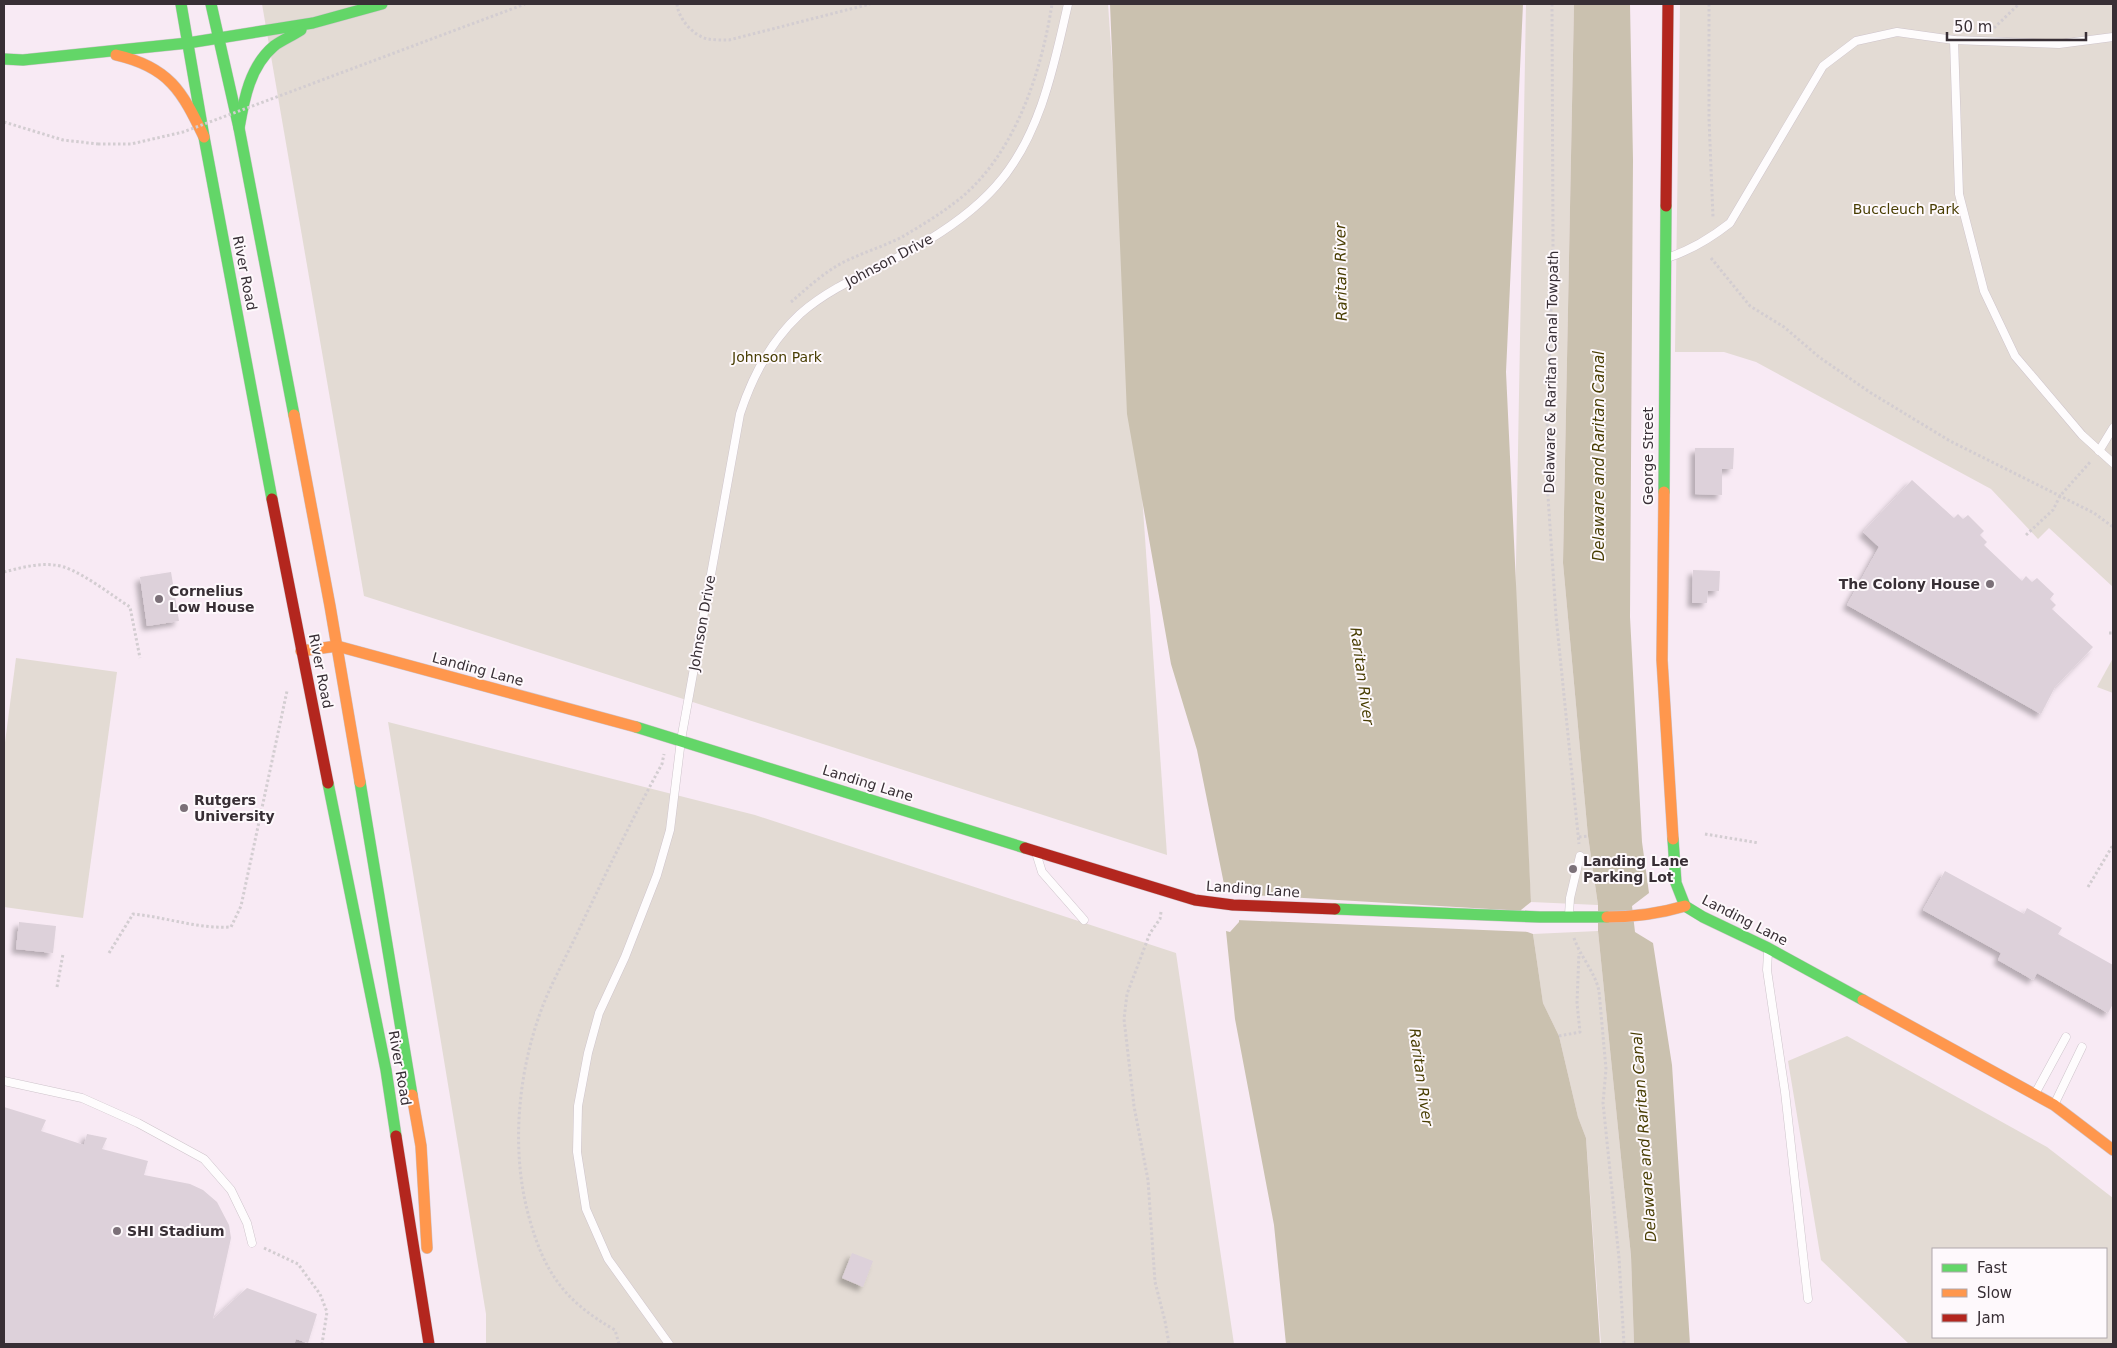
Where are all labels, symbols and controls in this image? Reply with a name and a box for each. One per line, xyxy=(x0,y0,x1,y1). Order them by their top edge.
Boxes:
scale bar xyxy=(1947,10,2086,42)
text: 50 m xyxy=(1954,18,1992,36)
park label: Buccleuch Park xyxy=(1853,201,1960,217)
water label: Raritan River xyxy=(1331,222,1351,321)
street label: Johnson Drive xyxy=(842,230,936,290)
street label: River Road xyxy=(230,234,260,312)
street label: Delaware & Raritan Canal Towpath xyxy=(1541,250,1561,494)
park label: Johnson Park xyxy=(731,349,823,365)
water label: Delaware and Raritan Canal xyxy=(1590,350,1608,561)
street label: George Street xyxy=(1640,406,1656,505)
street label: Johnson Drive xyxy=(686,574,718,673)
place label: The Colony House xyxy=(1839,576,1980,592)
marker: The Colony House xyxy=(1984,578,1996,590)
place label: Cornelius Low House xyxy=(169,583,254,615)
marker: Cornelius Low House xyxy=(153,593,165,605)
water label: Raritan River xyxy=(1346,626,1378,727)
street label: River Road xyxy=(306,632,336,710)
street label: Landing Lane xyxy=(430,649,526,689)
street label: Landing Lane xyxy=(821,762,915,804)
place label: Rutgers University xyxy=(194,792,275,824)
marker: Rutgers University xyxy=(178,802,190,814)
place label: Landing Lane Parking Lot xyxy=(1583,853,1689,885)
marker: Landing Lane Parking Lot xyxy=(1567,863,1579,875)
street label: Landing Lane xyxy=(1206,878,1300,900)
street label: Landing Lane xyxy=(1699,892,1791,948)
water label: Raritan River xyxy=(1405,1027,1437,1128)
street label: River Road xyxy=(386,1029,414,1107)
water label: Delaware and Raritan Canal xyxy=(1628,1031,1660,1243)
place label: SHI Stadium xyxy=(127,1223,224,1239)
marker: SHI Stadium xyxy=(111,1225,123,1237)
legend xyxy=(1932,1248,2107,1338)
text: Fast xyxy=(1977,1259,2007,1277)
text: Slow xyxy=(1977,1284,2012,1302)
text: Jam xyxy=(1976,1309,2005,1327)

